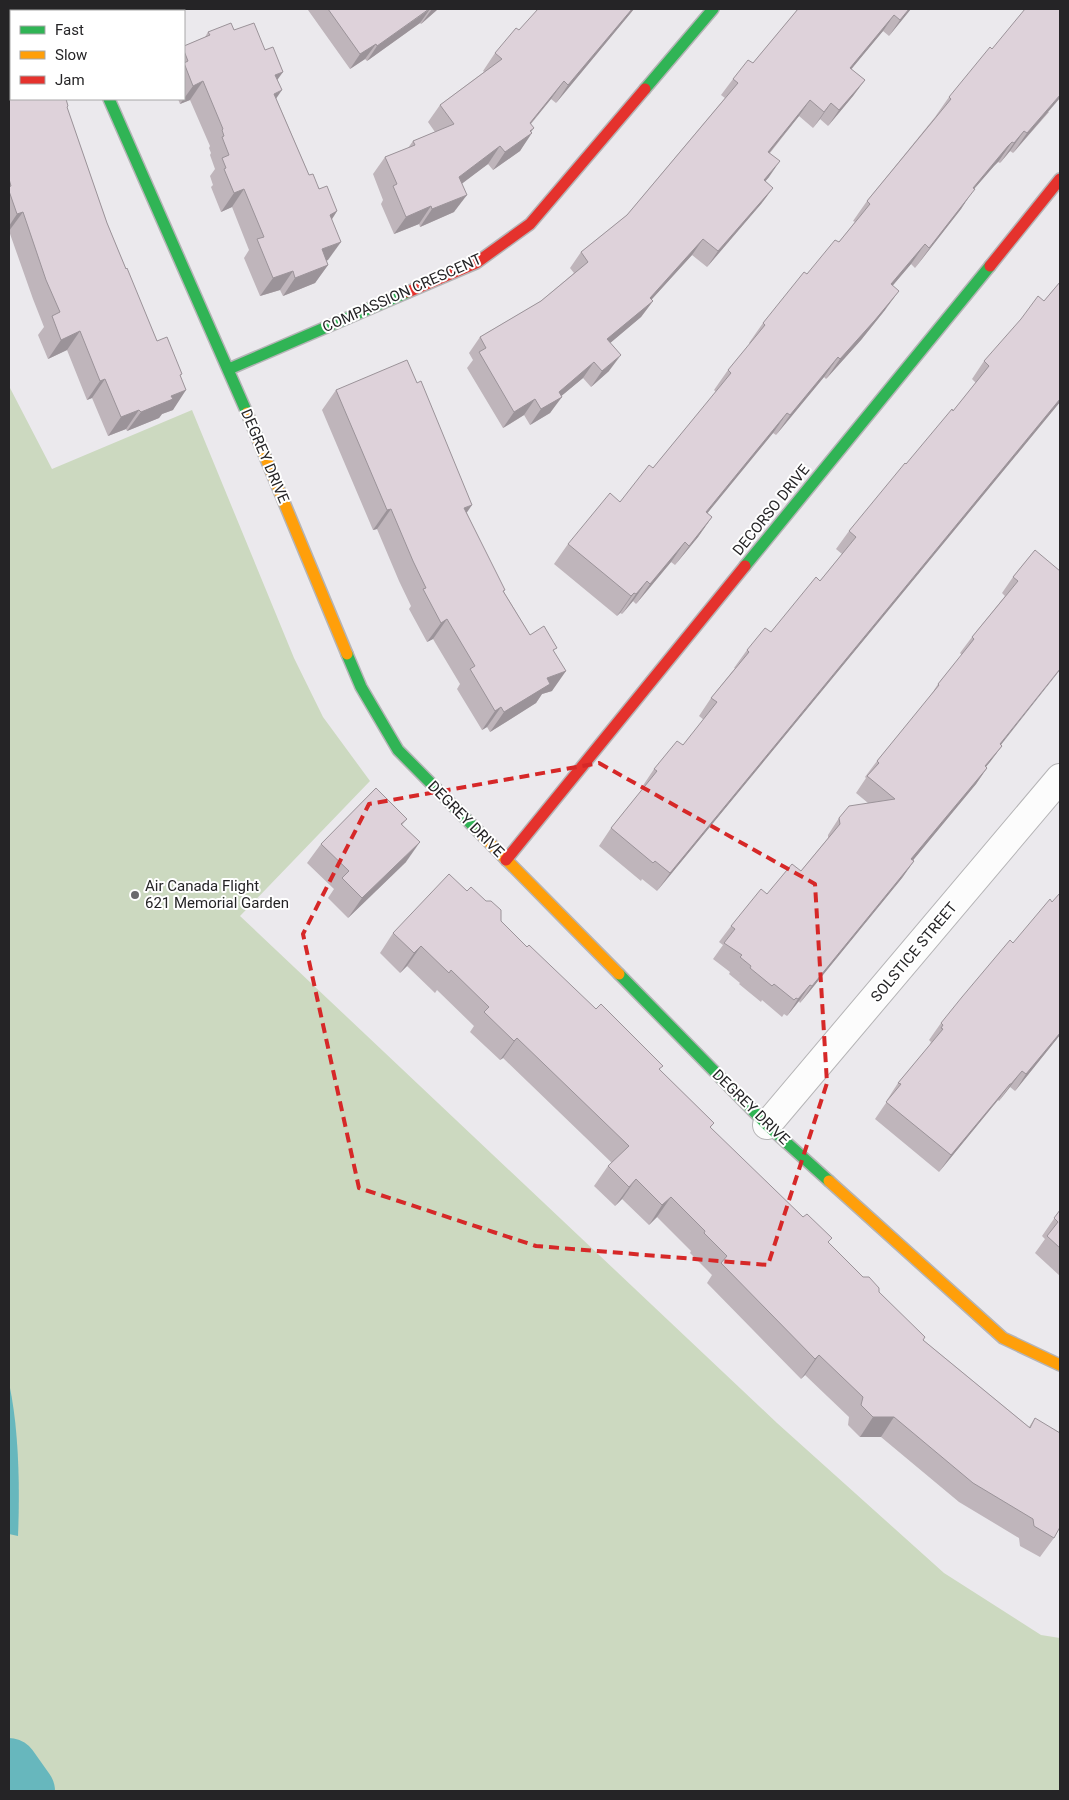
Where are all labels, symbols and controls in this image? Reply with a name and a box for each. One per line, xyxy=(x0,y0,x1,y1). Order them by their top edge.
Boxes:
legend xyxy=(10,10,185,100)
text: Fast xyxy=(55,21,84,39)
text: Slow xyxy=(55,46,87,64)
text: Jam xyxy=(55,71,85,89)
street label: COMPASSION CRESCENT xyxy=(320,250,484,336)
street label: DEGREY DRIVE xyxy=(237,406,293,506)
street label: DECORSO DRIVE xyxy=(729,460,813,559)
street label: DEGREY DRIVE xyxy=(424,777,508,861)
place label: Air Canada Flight 621 Memorial Garden xyxy=(145,877,289,912)
marker: Air Canada Flight 621 Memorial Garden xyxy=(129,889,141,901)
street label: SOLSTICE STREET xyxy=(867,898,961,1005)
street label: DEGREY DRIVE xyxy=(709,1066,794,1149)

